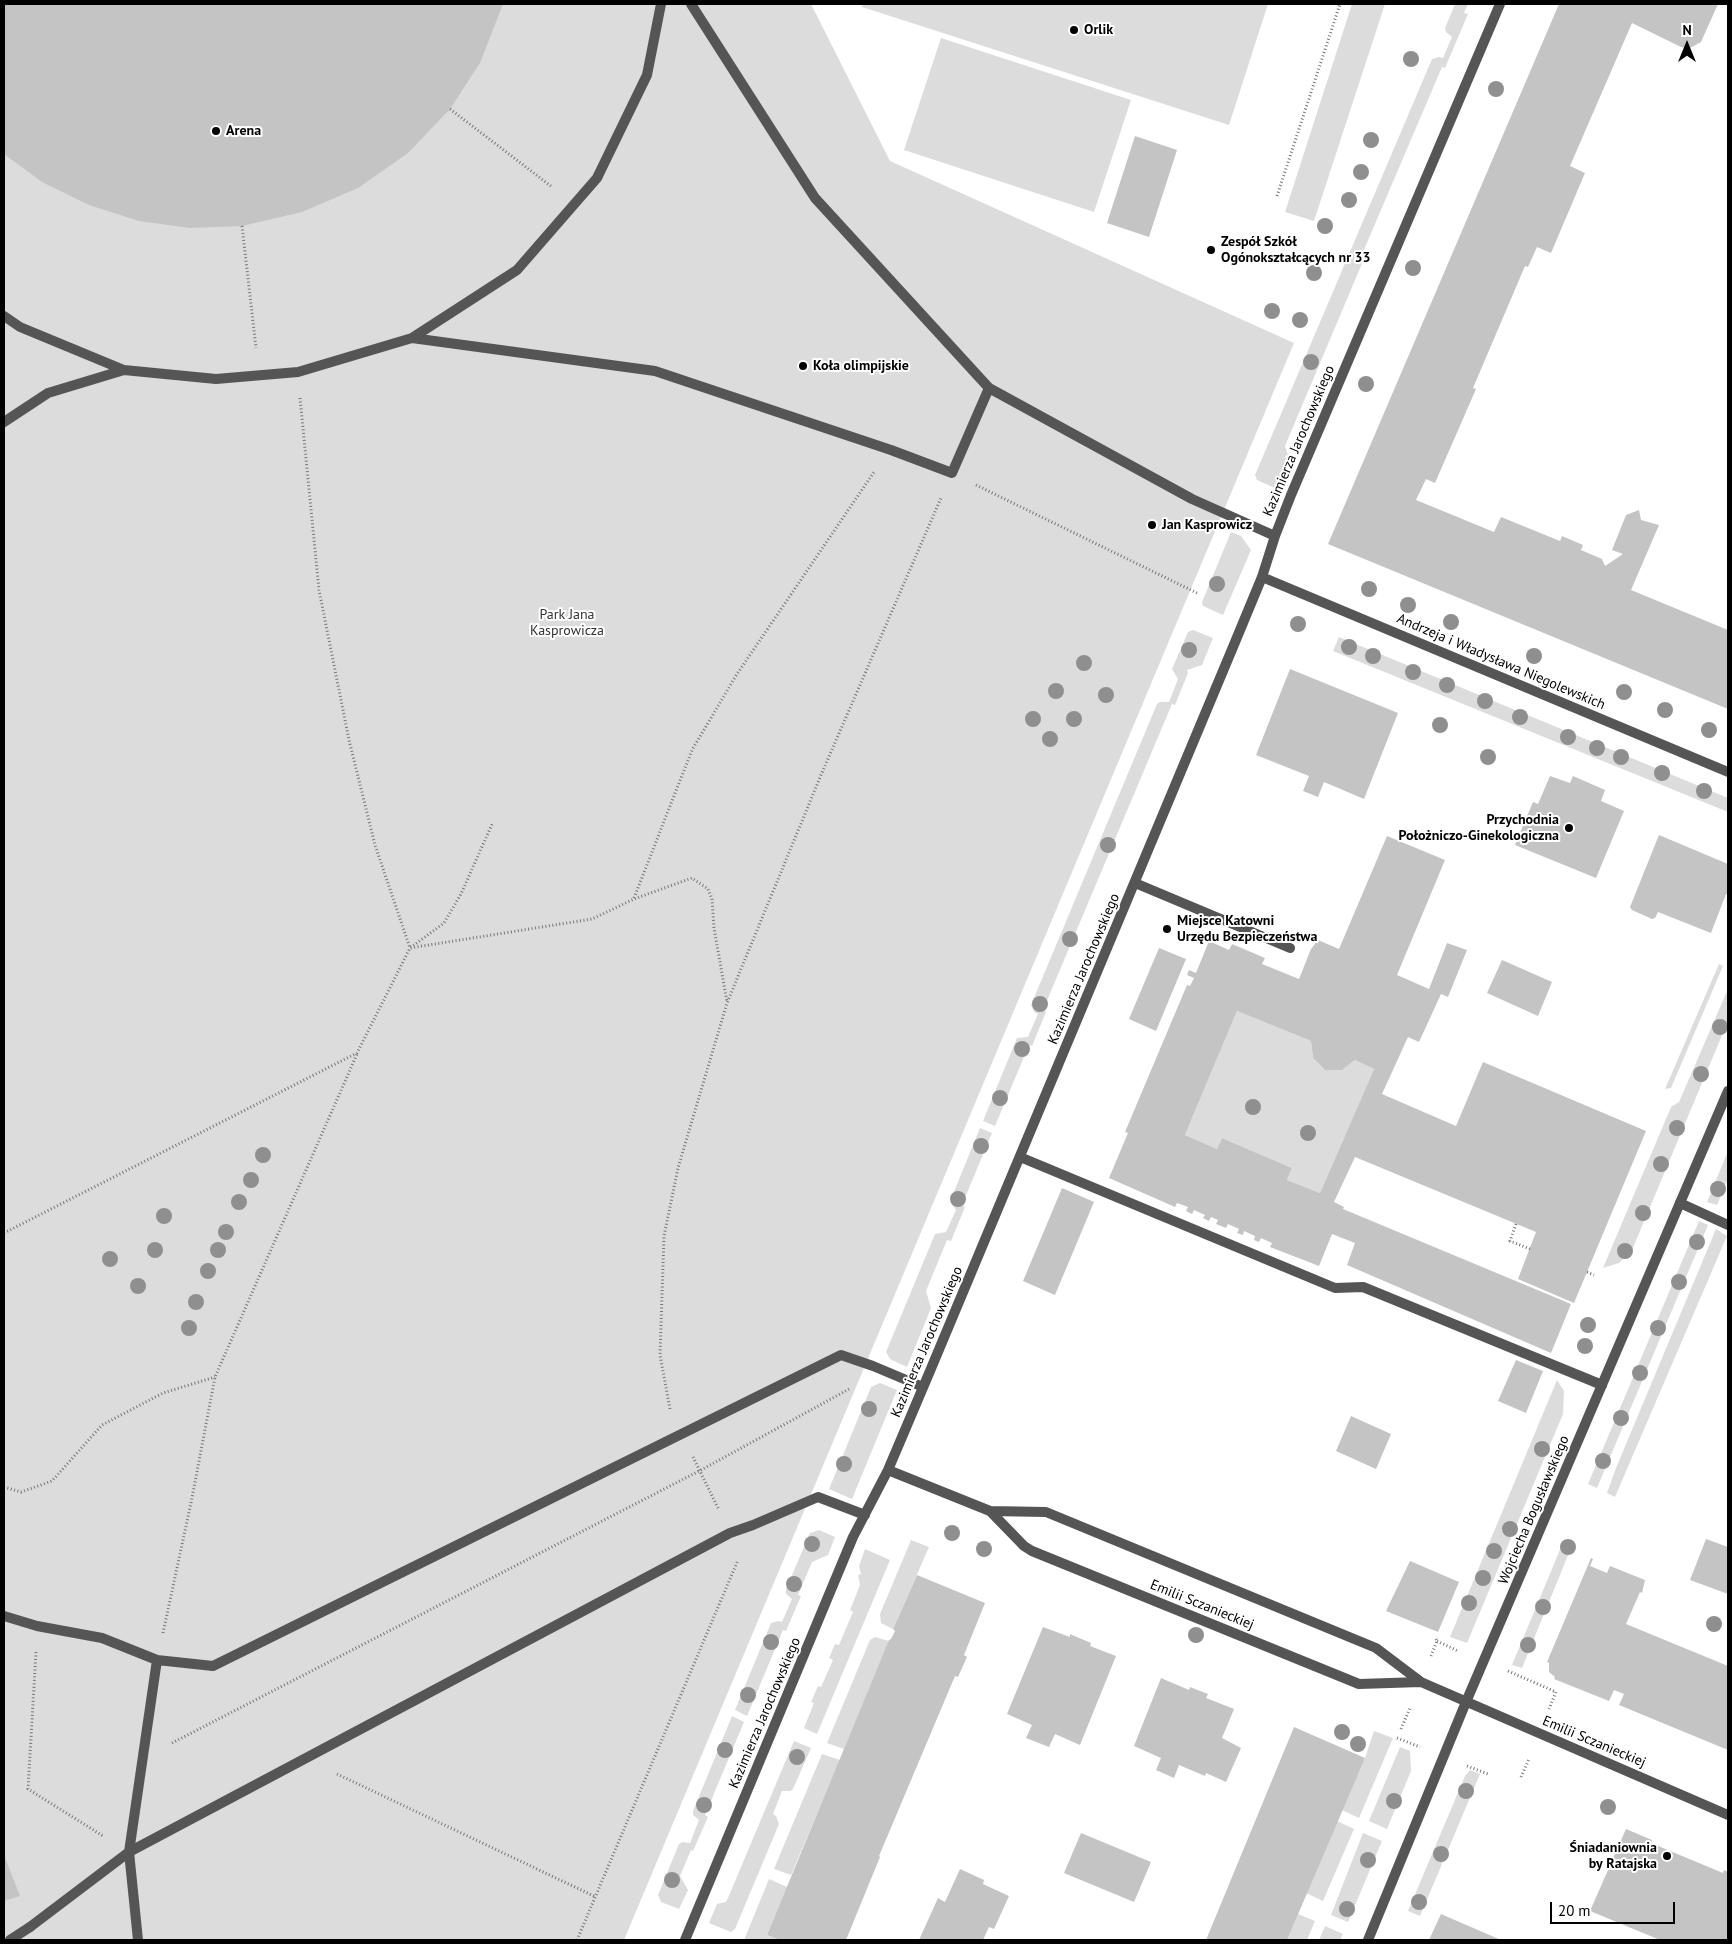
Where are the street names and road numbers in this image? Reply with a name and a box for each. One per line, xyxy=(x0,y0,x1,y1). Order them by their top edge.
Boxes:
street label: Kazimierza Jarochowskiego xyxy=(1260,363,1338,519)
street label: Andrzeja i Władysława Niegolewskich xyxy=(1394,610,1608,714)
street label: Kazimierza Jarochowskiego xyxy=(1045,891,1123,1047)
street label: Kazimierza Jarochowskiego xyxy=(888,1264,966,1420)
street label: Wojciecha Bogusławskiego xyxy=(1495,1433,1573,1587)
street label: Emilii Sczanieckiej xyxy=(1148,1576,1256,1634)
street label: Kazimierza Jarochowskiego xyxy=(726,1635,804,1791)
street label: Emilii Sczanieckiej xyxy=(1540,1713,1648,1771)

